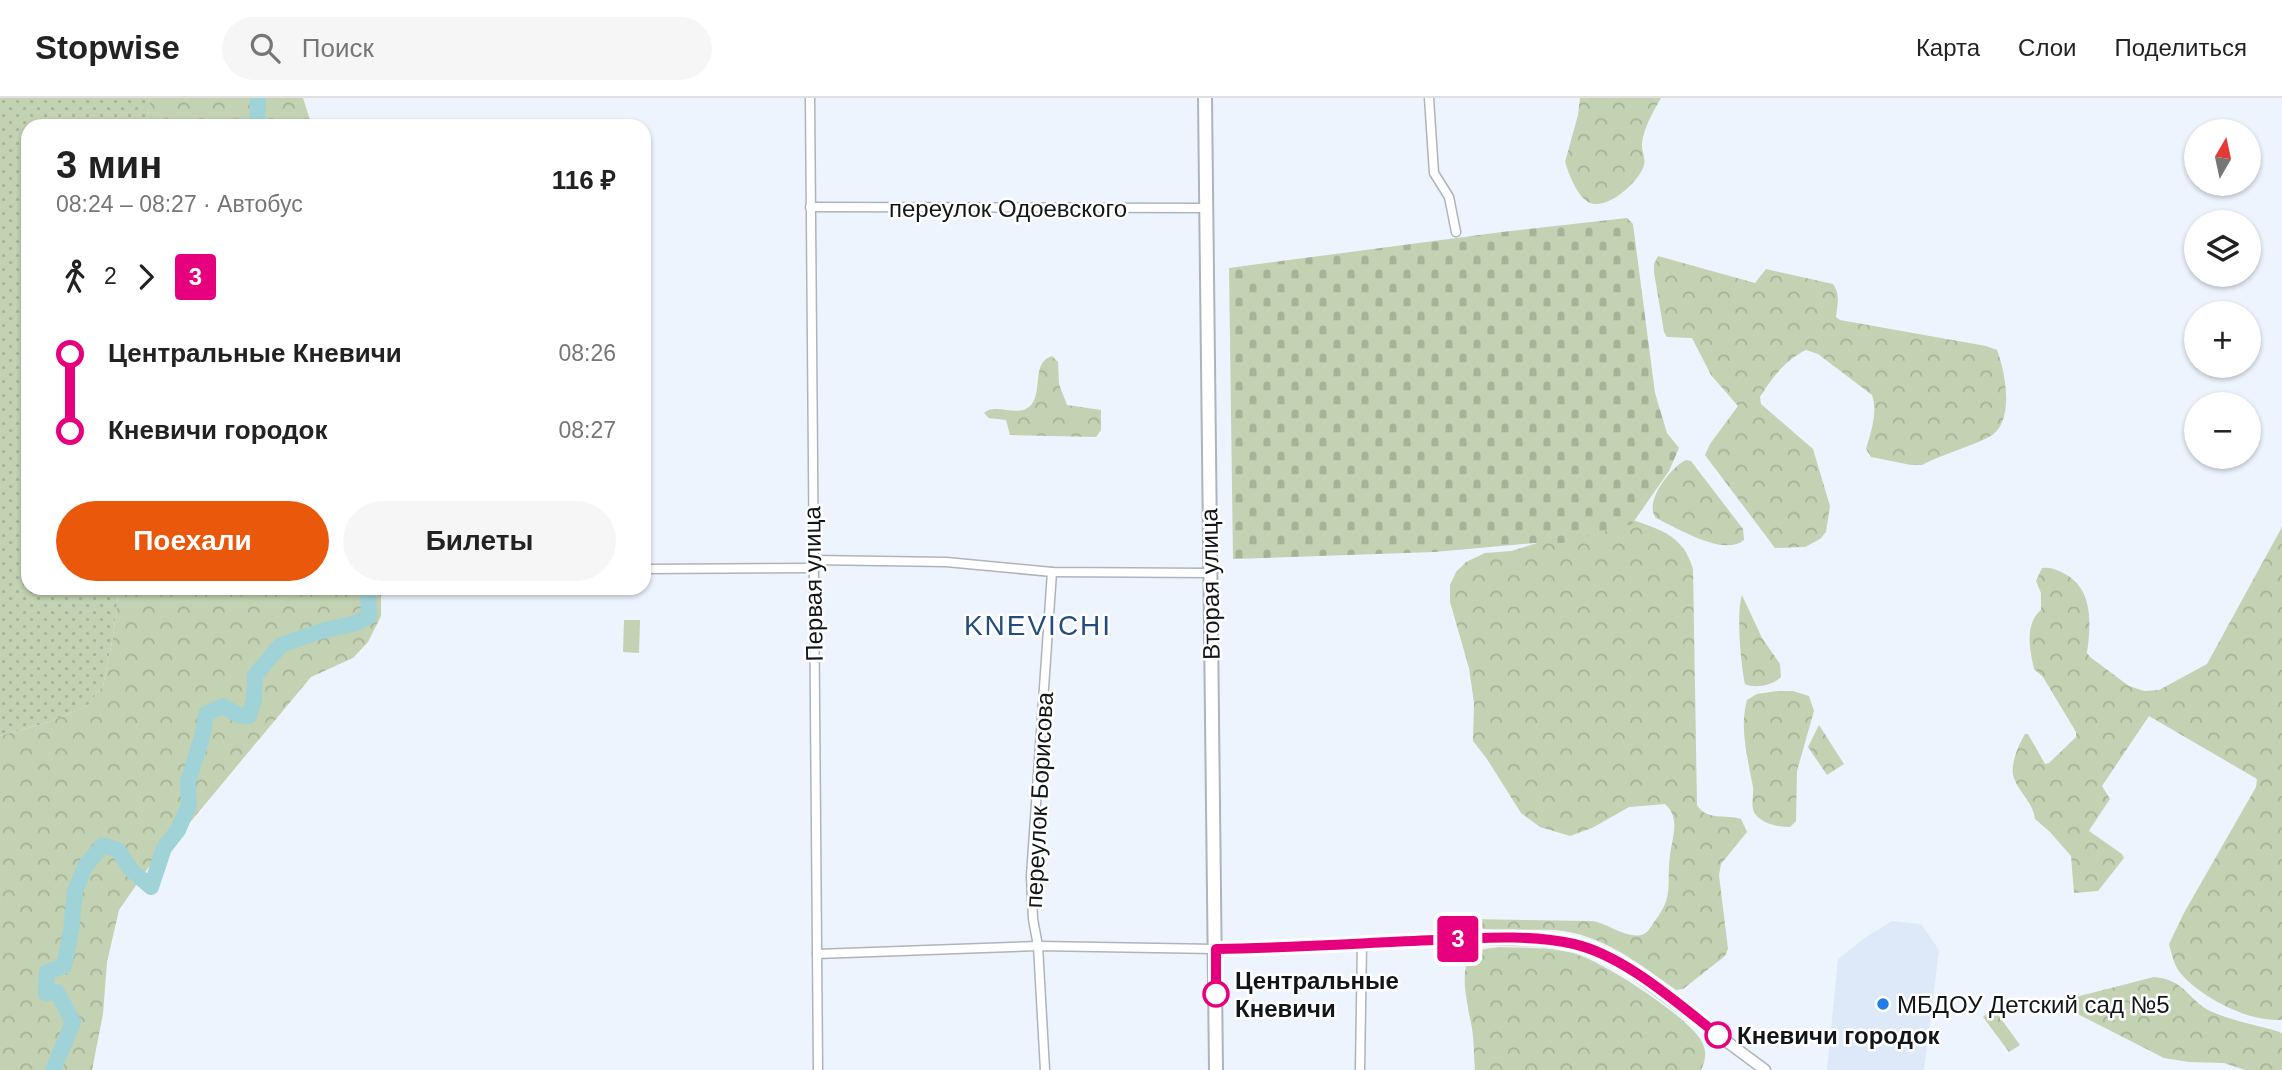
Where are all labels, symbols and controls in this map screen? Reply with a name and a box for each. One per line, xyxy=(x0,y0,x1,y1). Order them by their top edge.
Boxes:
search box xyxy=(222,17,712,80)
text: Stopwise xyxy=(35,29,180,66)
icon: search xyxy=(246,29,284,67)
text: Поиск xyxy=(302,33,374,63)
text: Карта xyxy=(1916,34,1980,61)
text: Слои xyxy=(2018,34,2076,61)
text: Поделиться xyxy=(2114,34,2247,61)
north arrow xyxy=(2184,119,2261,196)
map controls xyxy=(2184,119,2261,469)
text: 3 мин xyxy=(56,144,162,186)
text: 116 ₽ xyxy=(552,165,616,195)
text: 08:24 – 08:27 · Автобус xyxy=(56,191,303,217)
street label: переулок Одоевского xyxy=(889,195,1127,222)
button: layers xyxy=(2184,210,2261,287)
icon: walk xyxy=(56,258,94,296)
icon: forward xyxy=(127,258,165,296)
text: 2 xyxy=(104,263,117,289)
text: 3 xyxy=(189,263,202,290)
button: + xyxy=(2184,301,2261,378)
text: Центральные Кневичи xyxy=(108,338,402,368)
text: 08:26 xyxy=(558,340,616,366)
button: − xyxy=(2184,392,2261,469)
text: Кневичи городок xyxy=(108,415,328,445)
text: 08:27 xyxy=(558,417,616,443)
button: Поехали xyxy=(56,501,329,581)
button: Билеты xyxy=(343,501,616,581)
street label: Первая улица xyxy=(798,505,828,662)
street label: Вторая улица xyxy=(1195,507,1225,660)
district label: KNEVICHI xyxy=(964,610,1112,641)
street label: переулок Борисова xyxy=(1020,691,1058,909)
line badge: 3 xyxy=(1435,916,1481,962)
text: 3 xyxy=(1451,925,1465,952)
place label: Центральные Кневичи xyxy=(1235,967,1399,1022)
marker: Центральные Кневичи xyxy=(1203,981,1229,1007)
place label: МБДОУ Детский сад №5 xyxy=(1897,991,2170,1018)
marker: МБДОУ Детский сад №5 xyxy=(1875,996,1891,1012)
marker: Кневичи городок xyxy=(1705,1022,1731,1048)
place label: Кневичи городок xyxy=(1737,1022,1941,1049)

